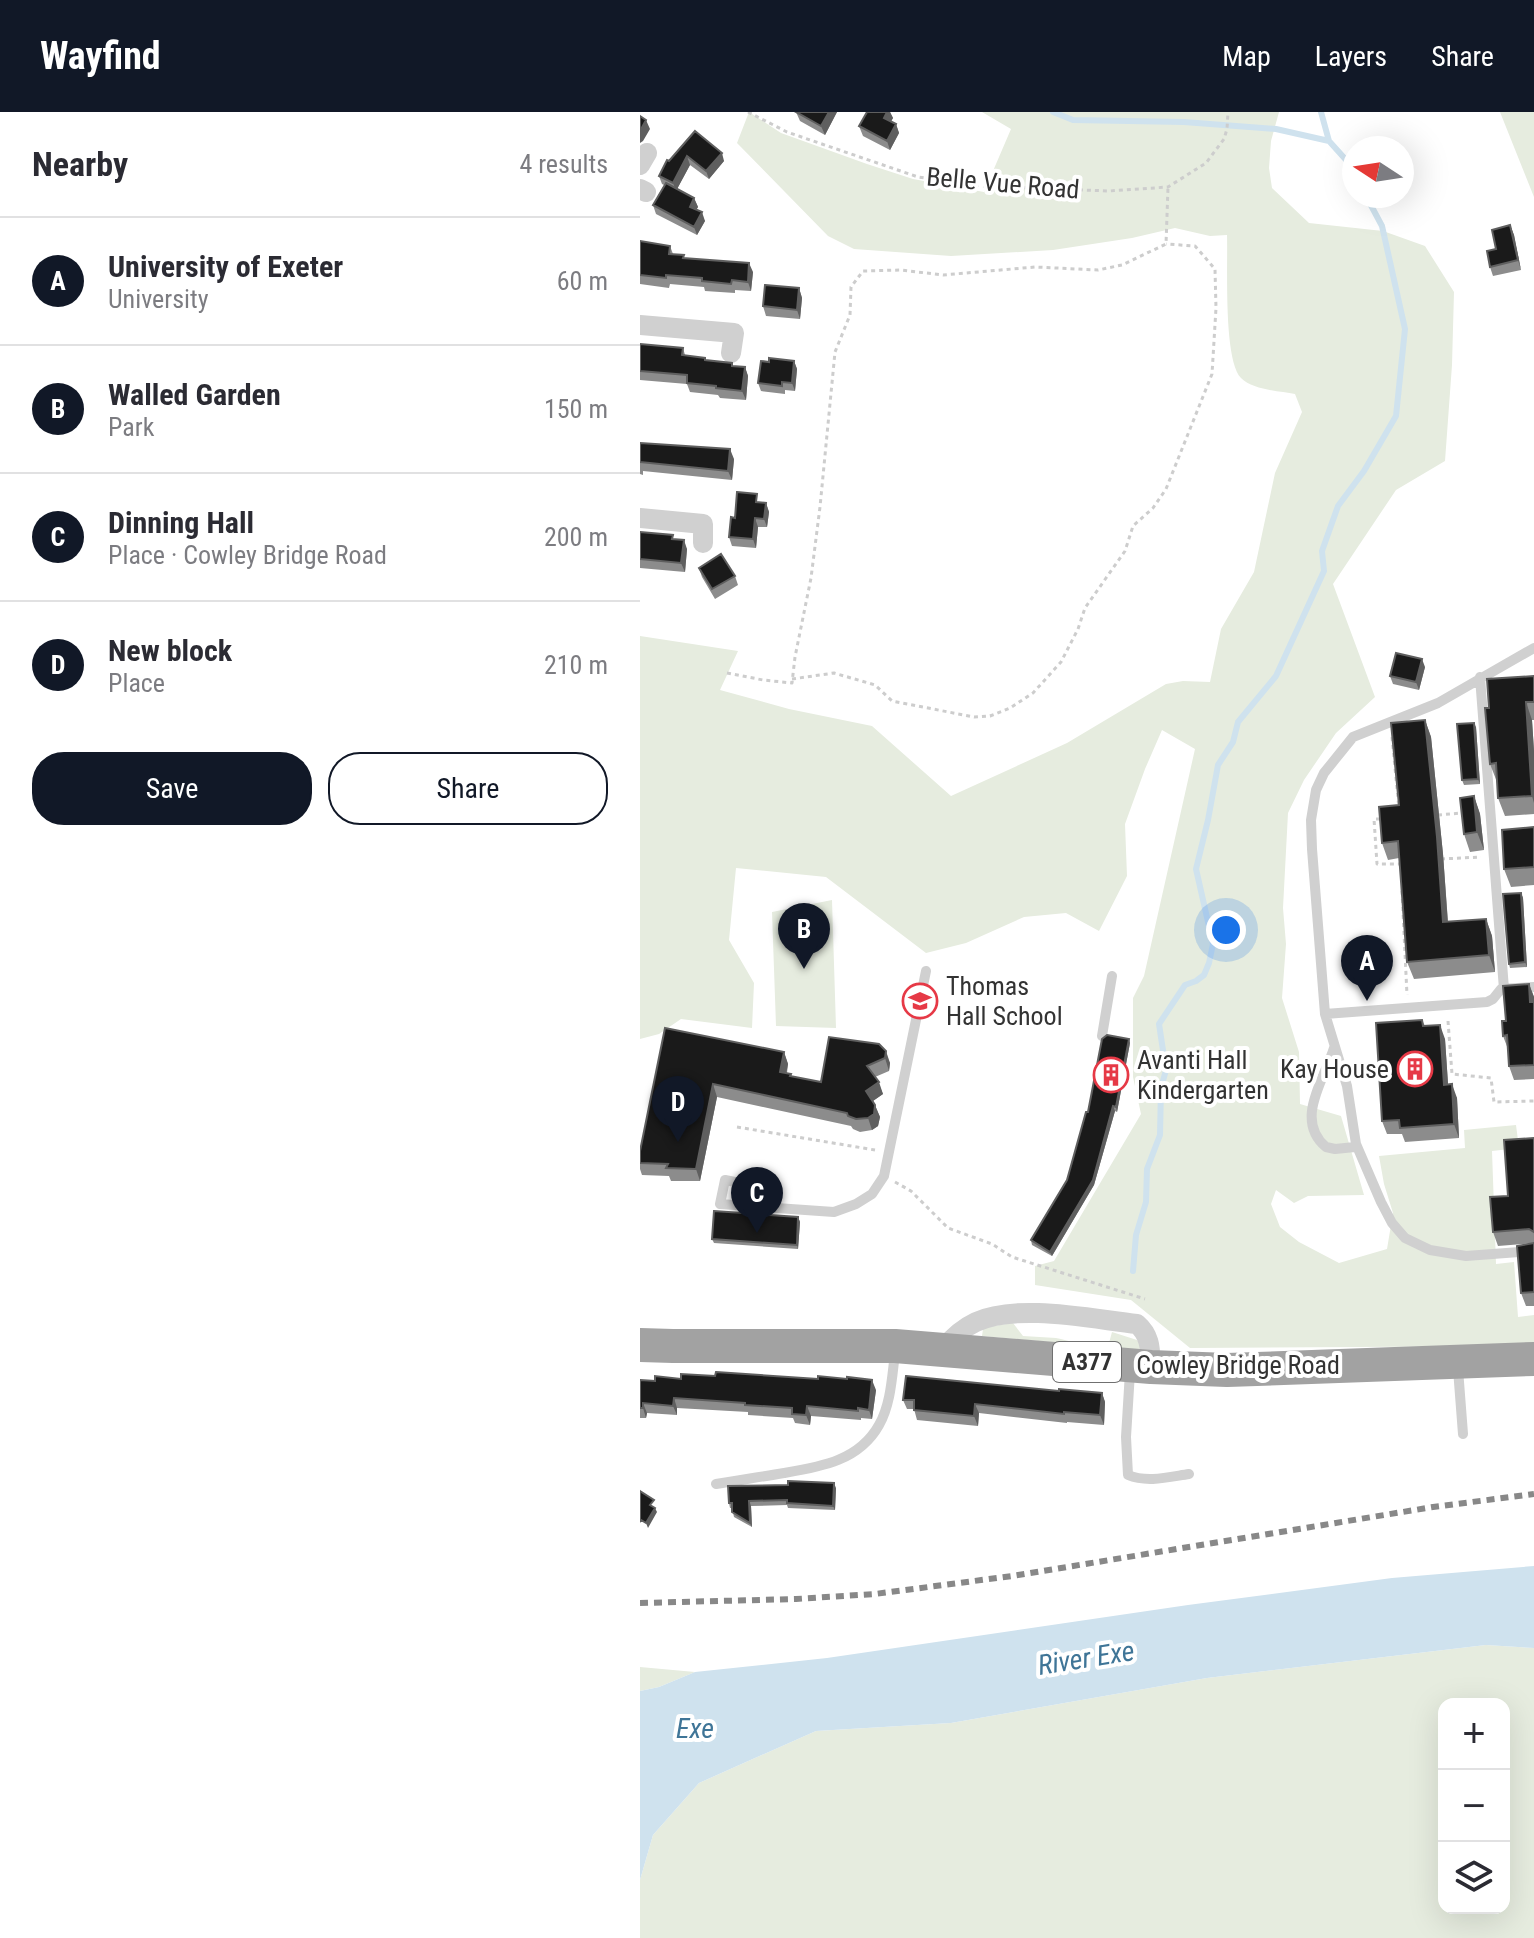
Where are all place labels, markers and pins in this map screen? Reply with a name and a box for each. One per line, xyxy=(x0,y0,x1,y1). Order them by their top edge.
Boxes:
pin: B xyxy=(778,903,830,969)
pin: A xyxy=(1341,935,1393,1001)
place label: Thomas Hall School xyxy=(946,971,1063,1031)
school or university icon: Thomas Hall School xyxy=(901,982,939,1020)
place label: Avanti Hall Kindergarten xyxy=(1137,1045,1269,1105)
building icon: Kay House xyxy=(1396,1050,1434,1088)
place label: Kay House xyxy=(1280,1054,1389,1084)
building icon: Avanti Hall Kindergarten xyxy=(1092,1056,1130,1094)
pin: D xyxy=(652,1076,704,1142)
pin: C xyxy=(731,1167,783,1233)

